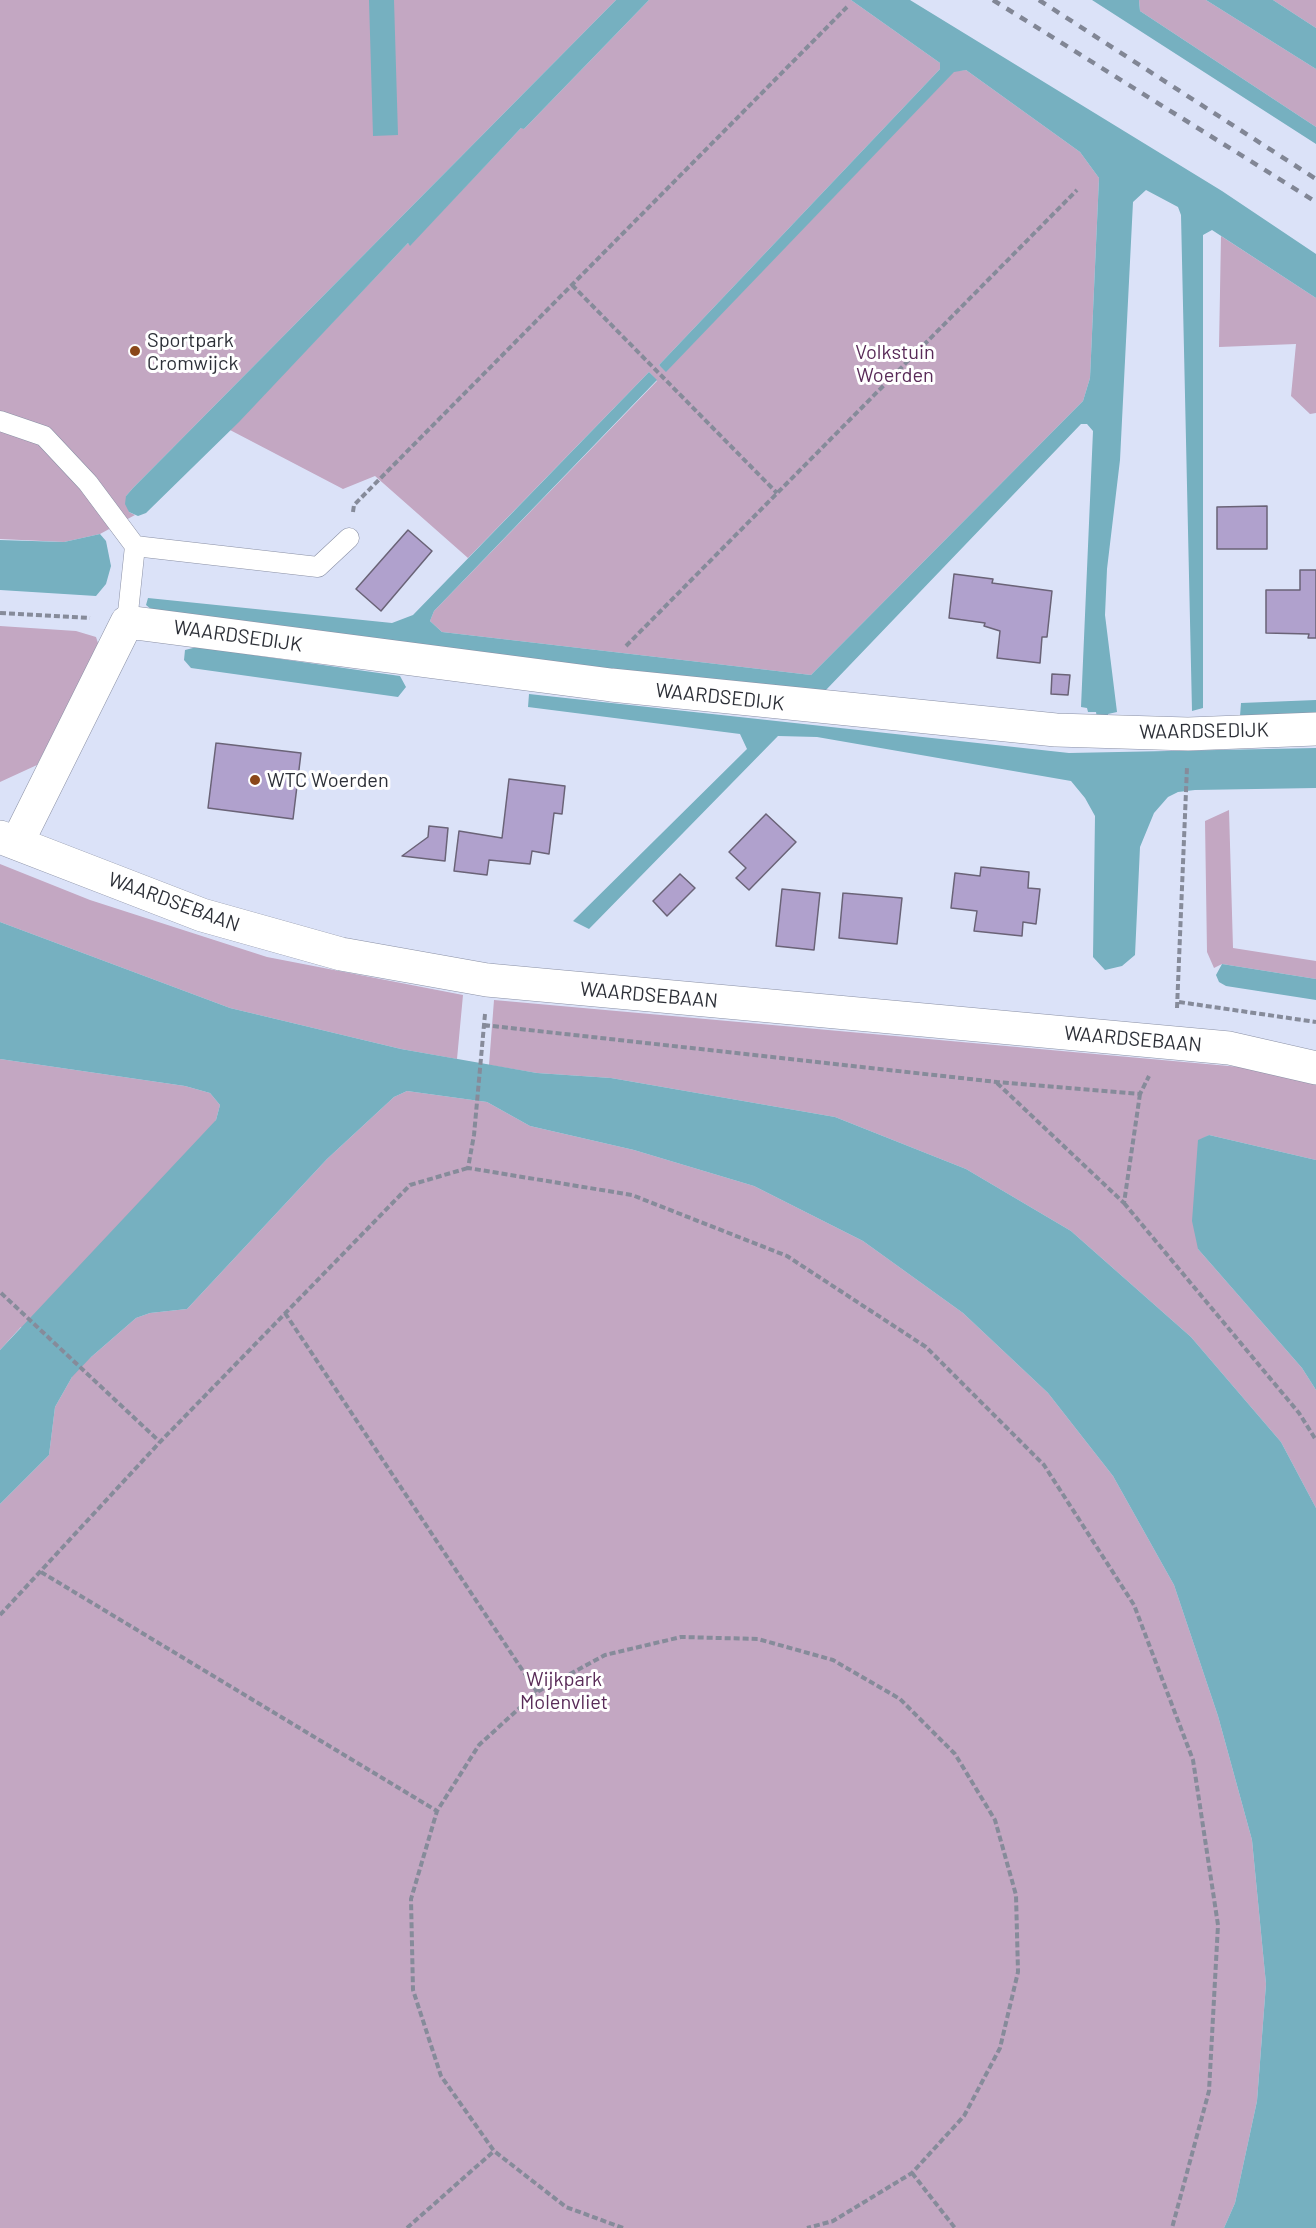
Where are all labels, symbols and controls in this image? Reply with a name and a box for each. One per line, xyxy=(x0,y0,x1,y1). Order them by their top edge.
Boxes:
place label: Sportpark Cromwijck xyxy=(147,328,238,375)
park label: Volkstuin Woerden xyxy=(855,340,935,387)
marker: Sportpark Cromwijck xyxy=(128,344,142,358)
street label: WAARDSEDIJK xyxy=(172,615,304,657)
street label: WAARDSEDIJK xyxy=(654,678,786,716)
street label: WAARDSEDIJK xyxy=(1139,718,1269,744)
place label: WTC Woerden xyxy=(267,768,389,792)
marker: WTC Woerden xyxy=(248,773,262,787)
street label: WAARDSEBAAN xyxy=(105,867,243,937)
street label: WAARDSEBAAN xyxy=(579,977,719,1013)
street label: WAARDSEBAAN xyxy=(1063,1021,1203,1057)
park label: Wijkpark Molenvliet xyxy=(520,1667,608,1714)

